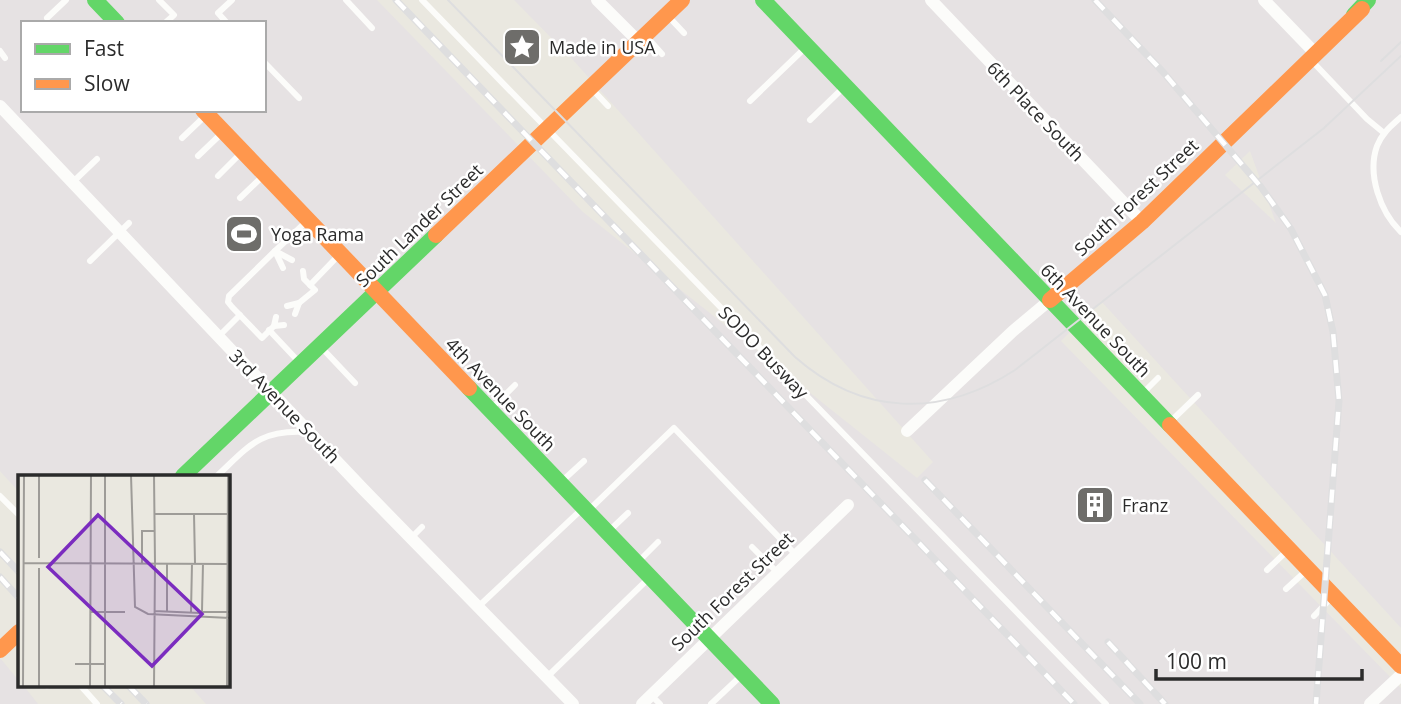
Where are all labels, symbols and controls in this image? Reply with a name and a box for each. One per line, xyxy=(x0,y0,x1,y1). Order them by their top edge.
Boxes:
legend xyxy=(21,21,266,112)
place icon: Made in USA xyxy=(501,26,543,68)
text: Fast xyxy=(84,34,124,62)
place label: Made in USA xyxy=(549,35,656,59)
street label: 6th Place South xyxy=(982,56,1090,166)
text: Slow xyxy=(84,69,130,97)
street label: South Forest Street xyxy=(1069,133,1203,261)
street label: South Lander Street xyxy=(350,158,488,292)
sports icon: Yoga Rama xyxy=(223,213,265,255)
place label: Yoga Rama xyxy=(271,222,364,246)
street label: 6th Avenue South xyxy=(1036,258,1156,382)
street label: SODO Busway xyxy=(714,301,815,404)
street label: 4th Avenue South xyxy=(441,332,561,456)
street label: 3rd Avenue South xyxy=(224,344,346,468)
inset map xyxy=(18,475,229,686)
building icon: Franz xyxy=(1074,484,1116,526)
place label: Franz xyxy=(1122,493,1168,517)
street label: South Forest Street xyxy=(666,526,798,656)
scale bar xyxy=(1156,638,1362,682)
text: 100 m xyxy=(1166,647,1227,675)

